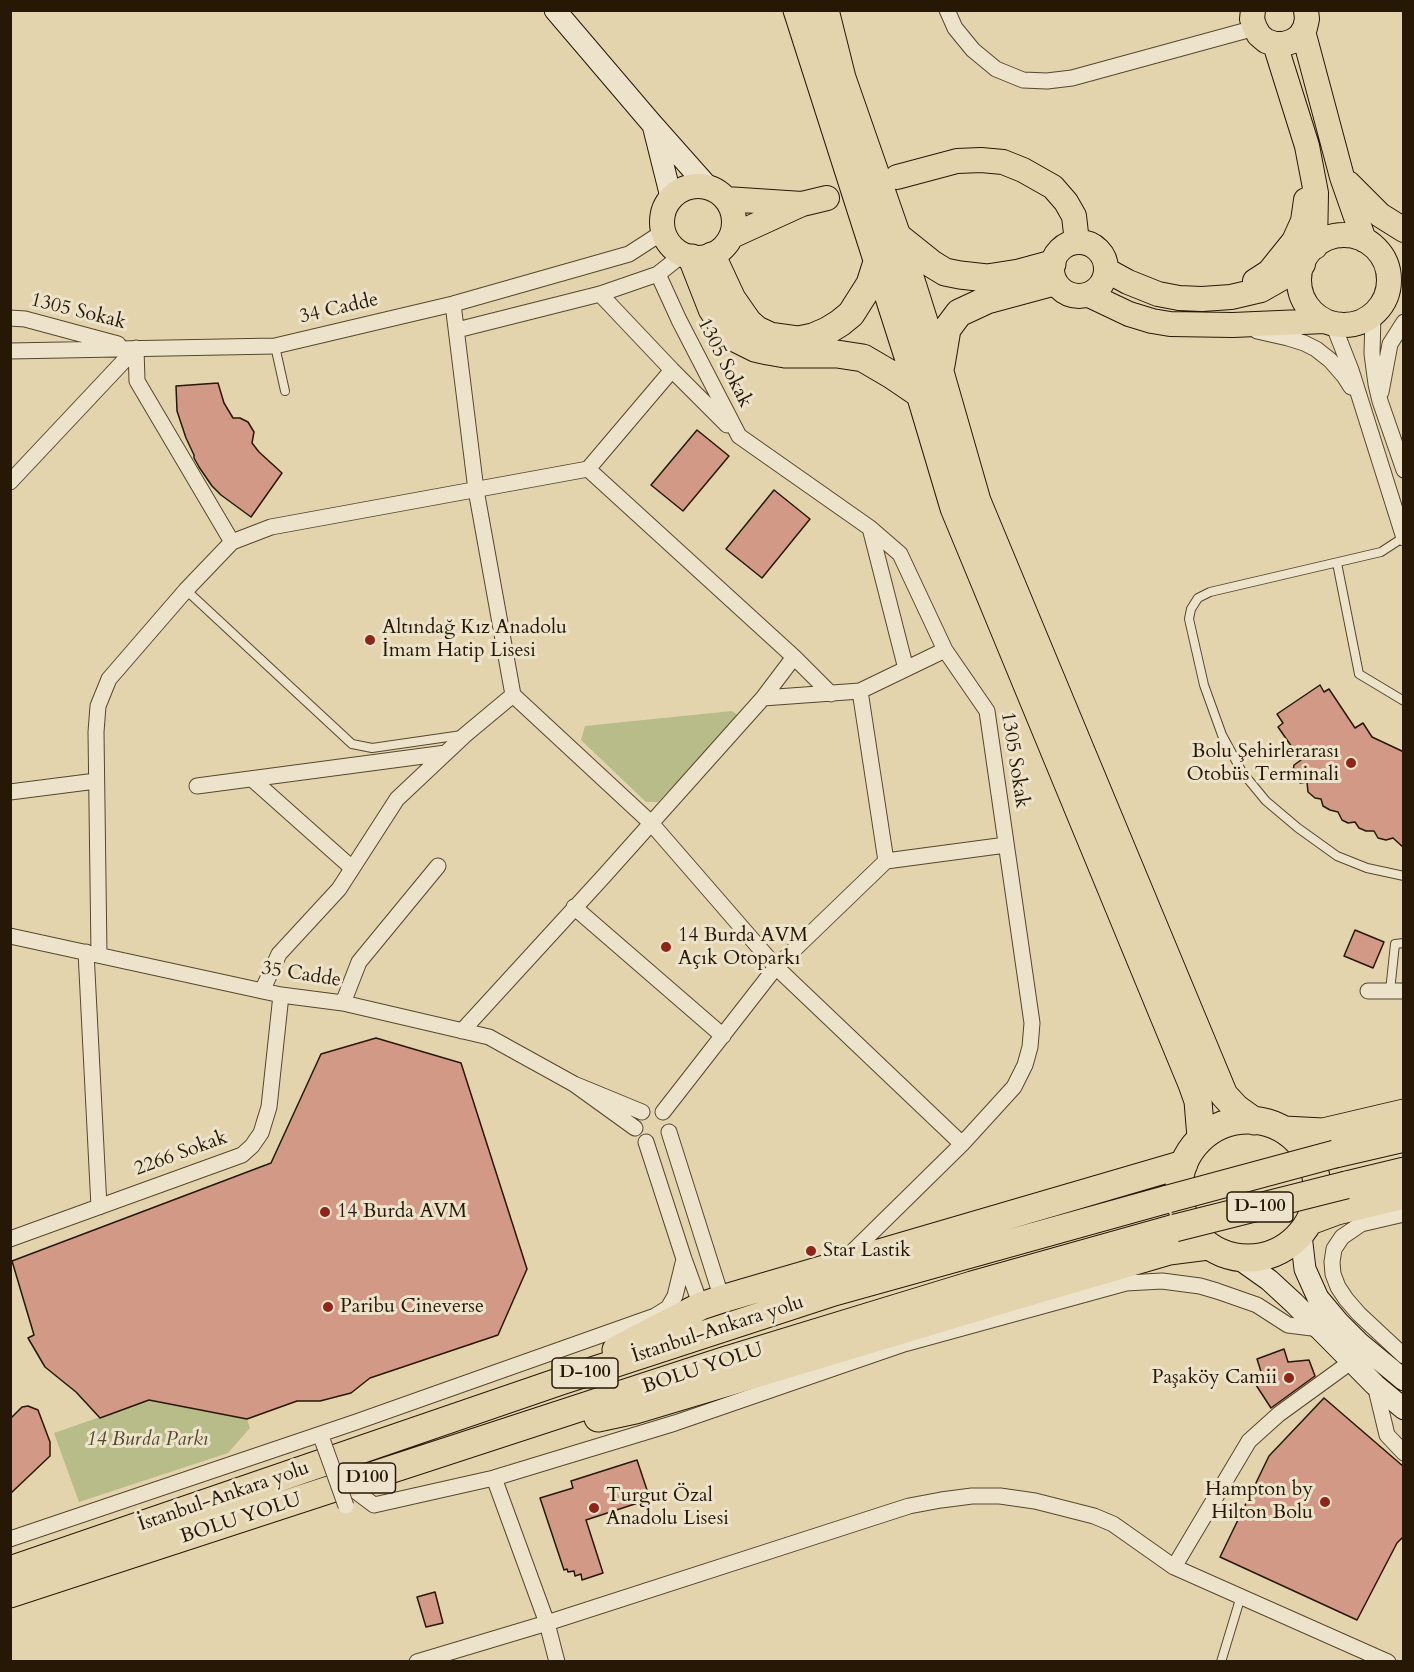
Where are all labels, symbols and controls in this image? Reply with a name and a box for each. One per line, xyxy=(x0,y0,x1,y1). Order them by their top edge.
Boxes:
street label: 34 Cadde xyxy=(297,288,381,330)
street label: 1305 Sokak xyxy=(28,289,128,335)
street label: 1305 Sokak xyxy=(691,314,757,412)
place label: Altındağ Kız Anadolu İmam Hatip Lisesi xyxy=(382,616,567,663)
marker: Altındağ Kız Anadolu İmam Hatip Lisesi xyxy=(363,633,377,647)
street label: 1305 Sokak xyxy=(995,710,1033,810)
place label: Bolu Şehirlerarası Otobüs Terminali xyxy=(1187,740,1339,787)
marker: Bolu Şehirlerarası Otobüs Terminali xyxy=(1344,756,1358,770)
place label: 14 Burda AVM Açık Otoparkı xyxy=(678,924,808,971)
marker: 14 Burda AVM Açık Otoparkı xyxy=(659,940,673,954)
street label: 35 Cadde xyxy=(260,957,342,993)
street label: 2266 Sokak xyxy=(131,1126,231,1182)
road number: D-100 xyxy=(1227,1192,1293,1222)
place label: 14 Burda AVM xyxy=(337,1200,467,1224)
marker: 14 Burda AVM xyxy=(318,1205,332,1219)
place label: Star Lastik xyxy=(823,1239,911,1263)
marker: Star Lastik xyxy=(804,1244,818,1258)
street label: İstanbul-Ankara yolu xyxy=(629,1291,807,1369)
place label: Paribu Cineverse xyxy=(340,1295,484,1319)
marker: Paribu Cineverse xyxy=(321,1300,335,1314)
street label: BOLU YOLU xyxy=(640,1338,766,1400)
road number: D-100 xyxy=(552,1358,618,1388)
place label: Paşaköy Camii xyxy=(1152,1366,1277,1390)
marker: Paşaköy Camii xyxy=(1282,1371,1296,1385)
park label: 14 Burda Parkı xyxy=(86,1428,208,1452)
street label: İstanbul-Ankara yolu xyxy=(135,1456,313,1538)
road number: D100 xyxy=(338,1463,395,1493)
place label: Hampton by Hilton Bolu xyxy=(1205,1478,1313,1525)
place label: Turgut Özal Anadolu Lisesi xyxy=(606,1484,729,1531)
street label: BOLU YOLU xyxy=(178,1488,304,1550)
marker: Hampton by Hilton Bolu xyxy=(1318,1495,1332,1509)
marker: Turgut Özal Anadolu Lisesi xyxy=(587,1501,601,1515)

